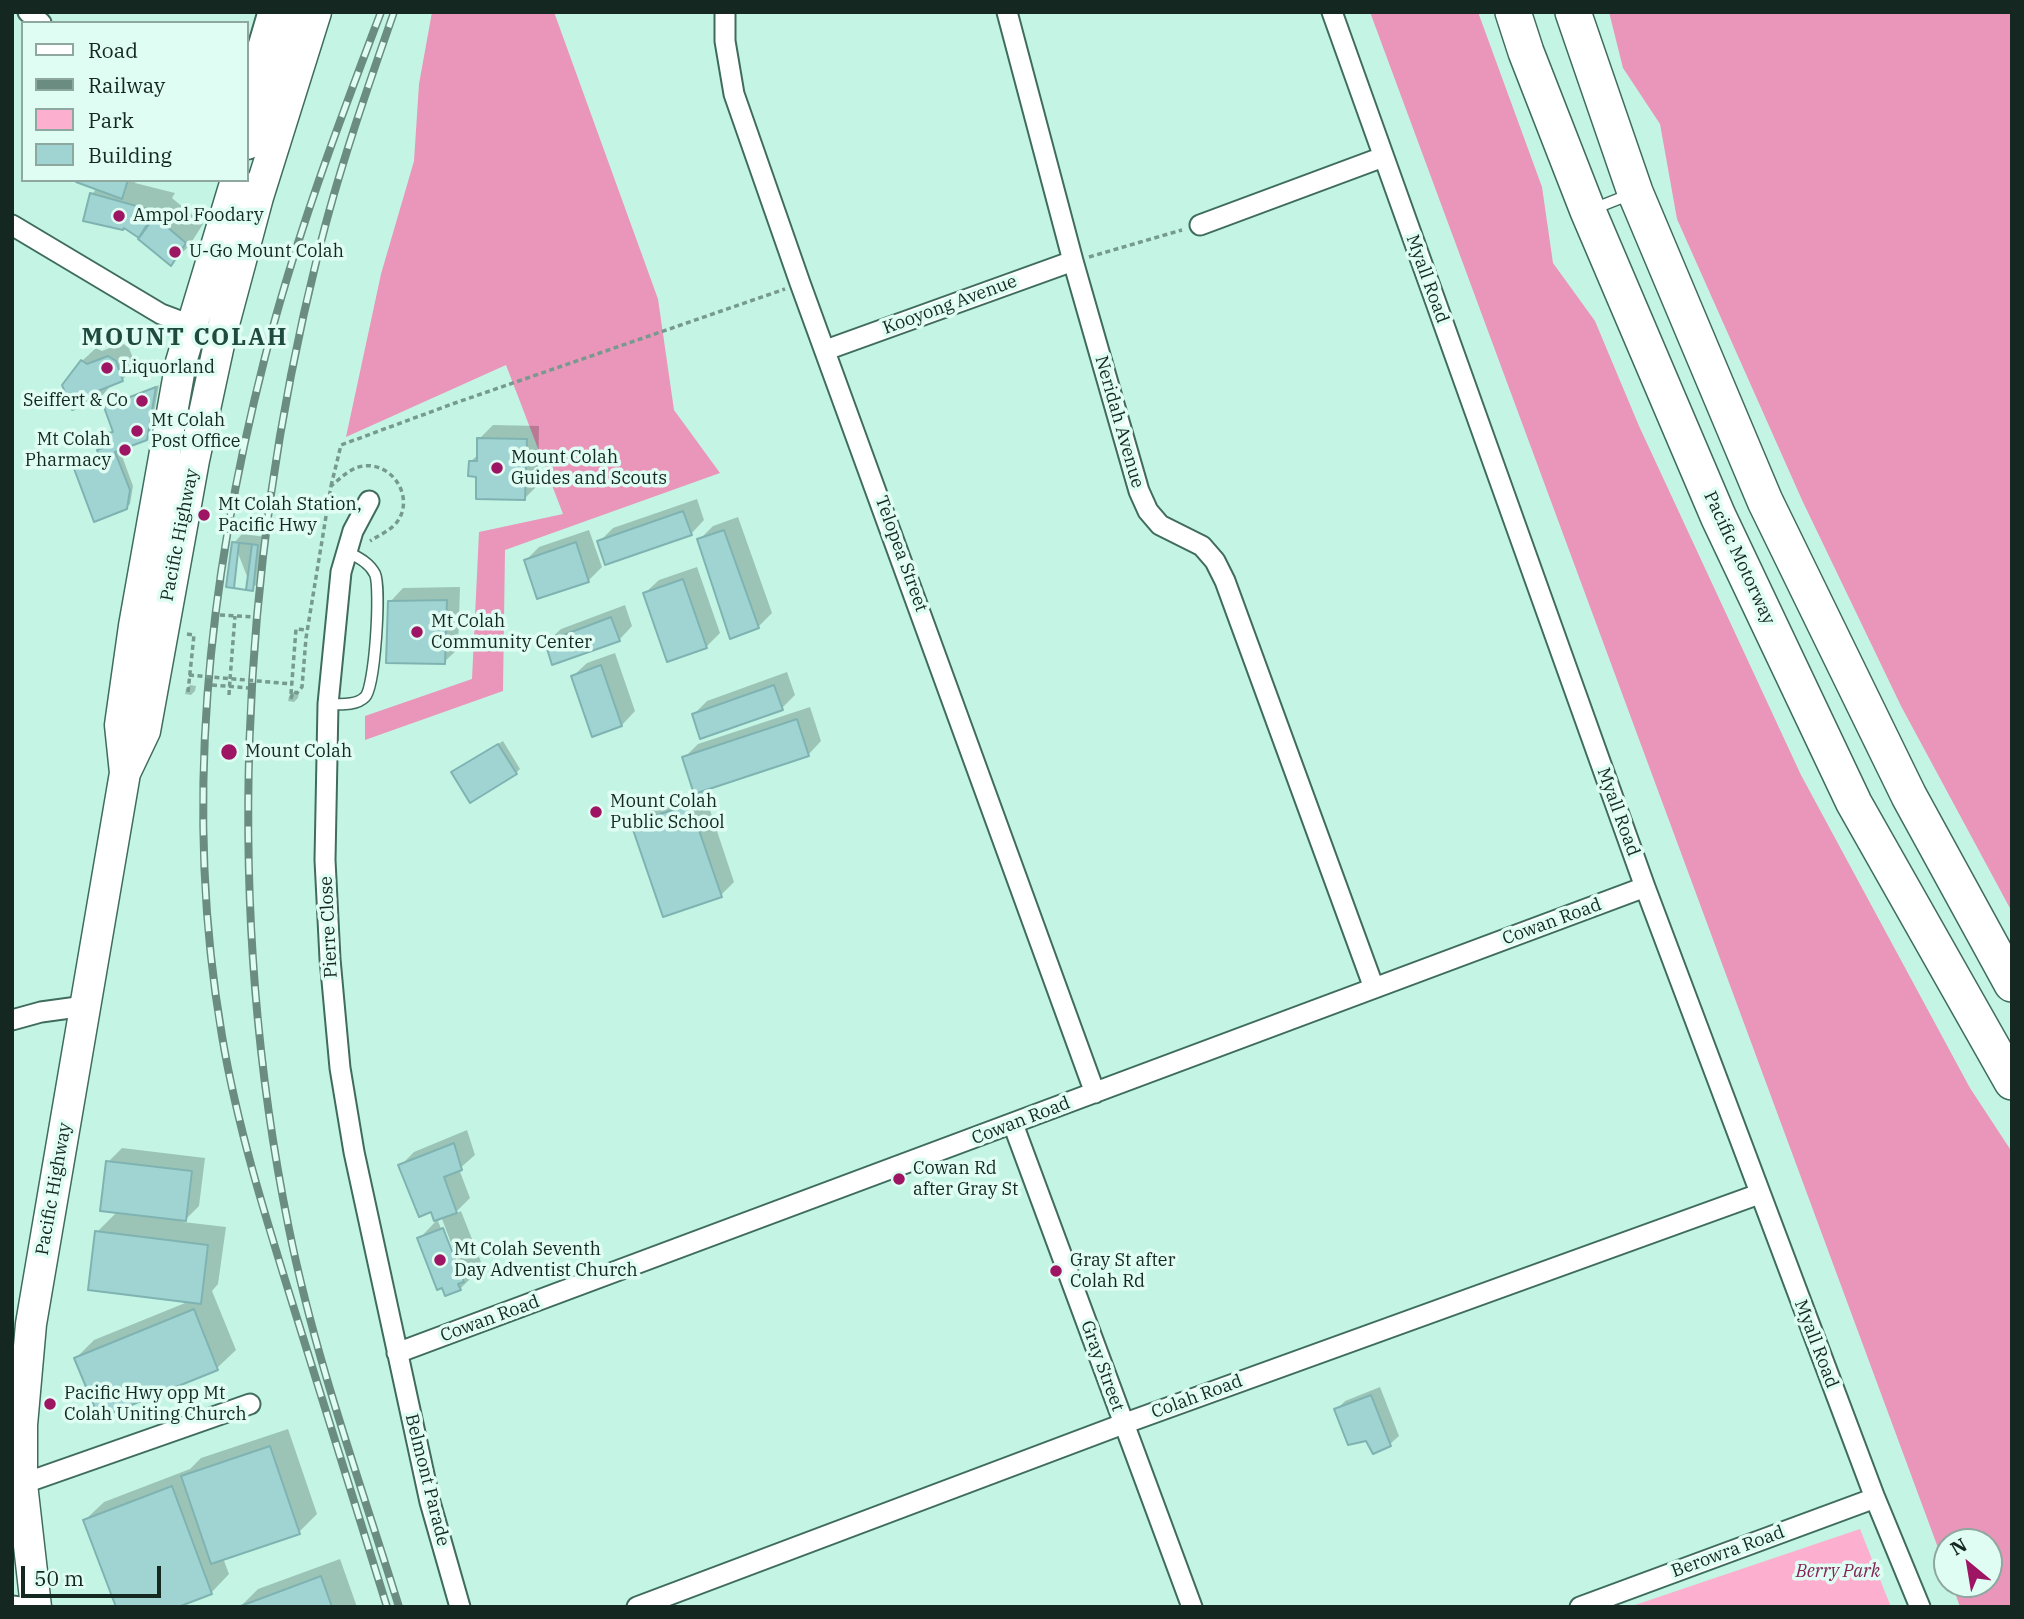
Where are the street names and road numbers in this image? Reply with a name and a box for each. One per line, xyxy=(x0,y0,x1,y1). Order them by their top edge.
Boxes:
street label: Myall Road xyxy=(1401,232,1453,326)
street label: Kooyong Avenue xyxy=(880,271,1020,339)
street label: Neridah Avenue xyxy=(1090,353,1148,491)
street label: Pacific Highway xyxy=(157,467,203,603)
street label: Pacific Motorway xyxy=(1699,488,1779,628)
street label: Telopea Street xyxy=(870,493,932,615)
street label: Myall Road xyxy=(1592,765,1644,859)
street label: Pierre Close xyxy=(316,876,342,978)
street label: Cowan Road xyxy=(1500,894,1604,950)
street label: Cowan Road xyxy=(969,1092,1073,1150)
street label: Pacific Highway xyxy=(32,1121,76,1257)
street label: Cowan Road xyxy=(438,1291,542,1347)
street label: Myall Road xyxy=(1789,1297,1843,1391)
street label: Gray Street xyxy=(1076,1318,1128,1414)
street label: Colah Road xyxy=(1149,1371,1245,1423)
street label: Belmont Parade xyxy=(400,1412,454,1548)
street label: Berowra Road xyxy=(1669,1522,1787,1582)

